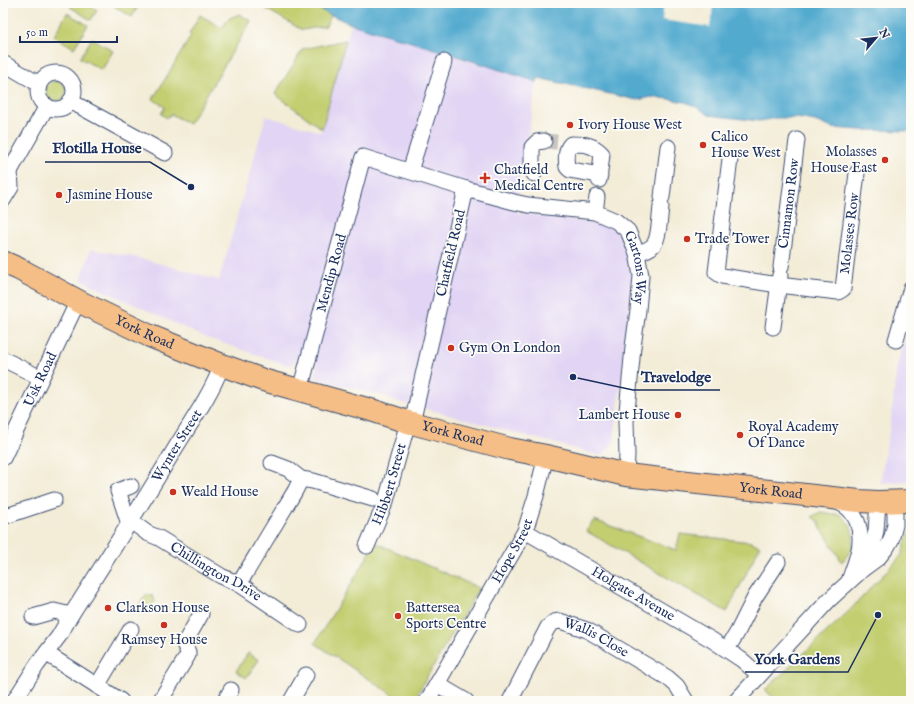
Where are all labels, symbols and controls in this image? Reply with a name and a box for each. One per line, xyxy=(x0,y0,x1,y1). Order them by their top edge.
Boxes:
scale bar xyxy=(20,18,117,44)
north arrow xyxy=(856,18,896,58)
text: 50 m xyxy=(26,25,48,40)
text: N xyxy=(875,25,893,42)
place label: Ivory House West xyxy=(578,116,682,134)
marker: Ivory House West xyxy=(565,120,575,130)
place label: Calico House West xyxy=(711,128,781,162)
callout: Flotilla House xyxy=(45,135,150,162)
text: Flotilla House xyxy=(52,139,142,158)
marker: Calico House West xyxy=(698,140,708,150)
place label: Molasses House East xyxy=(811,143,877,177)
marker: Molasses House East xyxy=(880,155,890,165)
street label: Cinnamon Row xyxy=(774,157,804,250)
place label: Chatfield Medical Centre xyxy=(494,161,584,195)
marker: Chatfield Medical Centre xyxy=(479,172,491,184)
place label: Jasmine House xyxy=(65,186,153,204)
marker: Jasmine House xyxy=(54,190,64,200)
street label: Molasses Row xyxy=(836,191,864,275)
street label: Chatfield Road xyxy=(432,207,470,298)
street label: Gartons Way xyxy=(620,228,650,305)
place label: Trade Tower xyxy=(695,230,769,248)
street label: Mendip Road xyxy=(312,231,351,314)
marker: Trade Tower xyxy=(682,234,692,244)
street label: York Road xyxy=(112,311,177,354)
place label: Gym On London xyxy=(459,339,561,357)
marker: Gym On London xyxy=(446,343,456,353)
street label: Usk Road xyxy=(20,349,61,410)
callout: Travelodge xyxy=(633,363,720,390)
text: Travelodge xyxy=(640,368,711,387)
street label: Wynter Street xyxy=(148,406,206,485)
place label: Lambert House xyxy=(578,406,671,424)
marker: Lambert House xyxy=(673,410,683,420)
street label: York Road xyxy=(420,417,486,451)
place label: Royal Academy Of Dance xyxy=(748,418,839,452)
marker: Royal Academy Of Dance xyxy=(735,430,745,440)
street label: Hibbert Street xyxy=(368,441,411,528)
street label: York Road xyxy=(738,479,804,504)
place label: Weald House xyxy=(181,483,259,501)
marker: Weald House xyxy=(168,487,178,497)
street label: Hope Street xyxy=(488,516,537,587)
street label: Chillington Drive xyxy=(167,538,265,606)
street label: Holgate Avenue xyxy=(588,563,679,626)
place label: Clarkson House xyxy=(116,599,210,617)
place label: Battersea Sports Centre xyxy=(406,599,487,633)
marker: Clarkson House xyxy=(103,603,113,613)
marker: Battersea Sports Centre xyxy=(393,611,403,621)
street label: Wallis Close xyxy=(562,614,632,662)
marker: Ramsey House xyxy=(159,620,169,630)
place label: Ramsey House xyxy=(121,631,208,649)
callout: York Gardens xyxy=(745,645,848,672)
text: York Gardens xyxy=(754,650,841,669)

